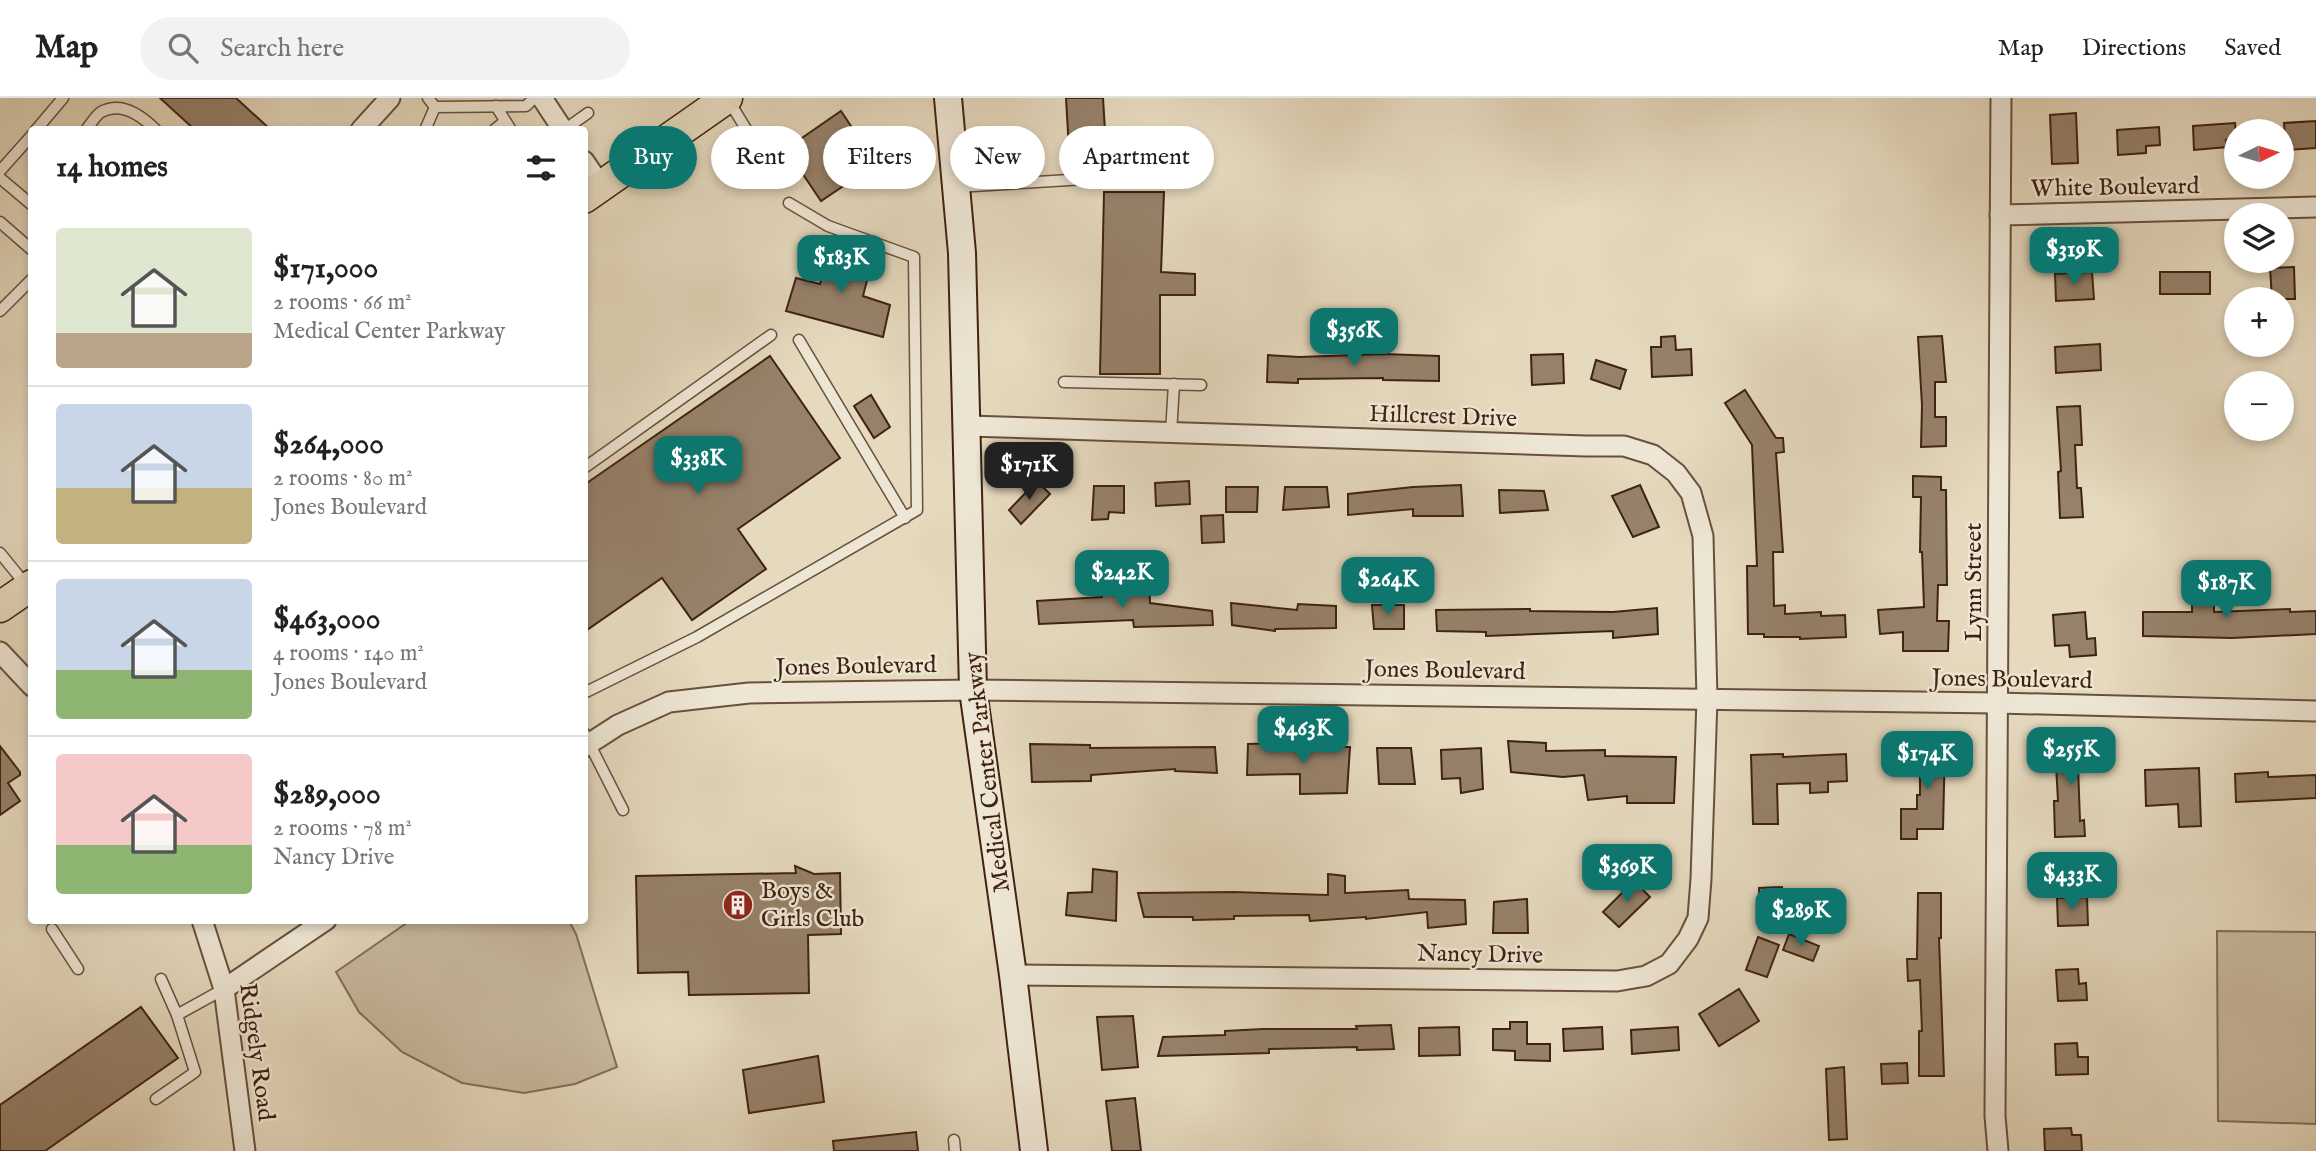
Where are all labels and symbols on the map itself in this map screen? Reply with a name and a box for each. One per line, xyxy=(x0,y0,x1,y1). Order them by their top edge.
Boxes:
north arrow xyxy=(2224,119,2294,189)
street label: White Boulevard xyxy=(2030,171,2200,205)
pin: $319K xyxy=(2025,228,2123,287)
pin: $183K xyxy=(792,236,890,295)
pin: $356K xyxy=(1305,308,1403,368)
street label: Hillcrest Drive xyxy=(1368,399,1518,435)
pin: $338K xyxy=(649,436,747,496)
pin: $171K xyxy=(980,442,1078,502)
street label: Lynn Street xyxy=(1959,523,1990,641)
pin: $242K xyxy=(1073,550,1171,610)
pin: $264K xyxy=(1339,558,1437,617)
pin: $187K xyxy=(2177,560,2275,620)
street label: Jones Boulevard xyxy=(772,650,937,684)
street label: Medical Center Parkway xyxy=(958,650,1018,894)
street label: Jones Boulevard xyxy=(1361,654,1526,688)
street label: Jones Boulevard xyxy=(1928,663,2093,697)
pin: $463K xyxy=(1254,706,1352,766)
pin: $255K xyxy=(2022,728,2120,787)
pin: $174K xyxy=(1878,732,1976,791)
pin: $369K xyxy=(1578,844,1676,904)
pin: $433K xyxy=(2023,852,2121,912)
place label: Boys & Girls Club xyxy=(761,876,865,935)
building icon: Boys & Girls Club xyxy=(721,888,755,922)
pin: $289K xyxy=(1752,888,1850,948)
street label: Nancy Drive xyxy=(1416,938,1544,972)
street label: Ridgely Road xyxy=(231,981,281,1123)

